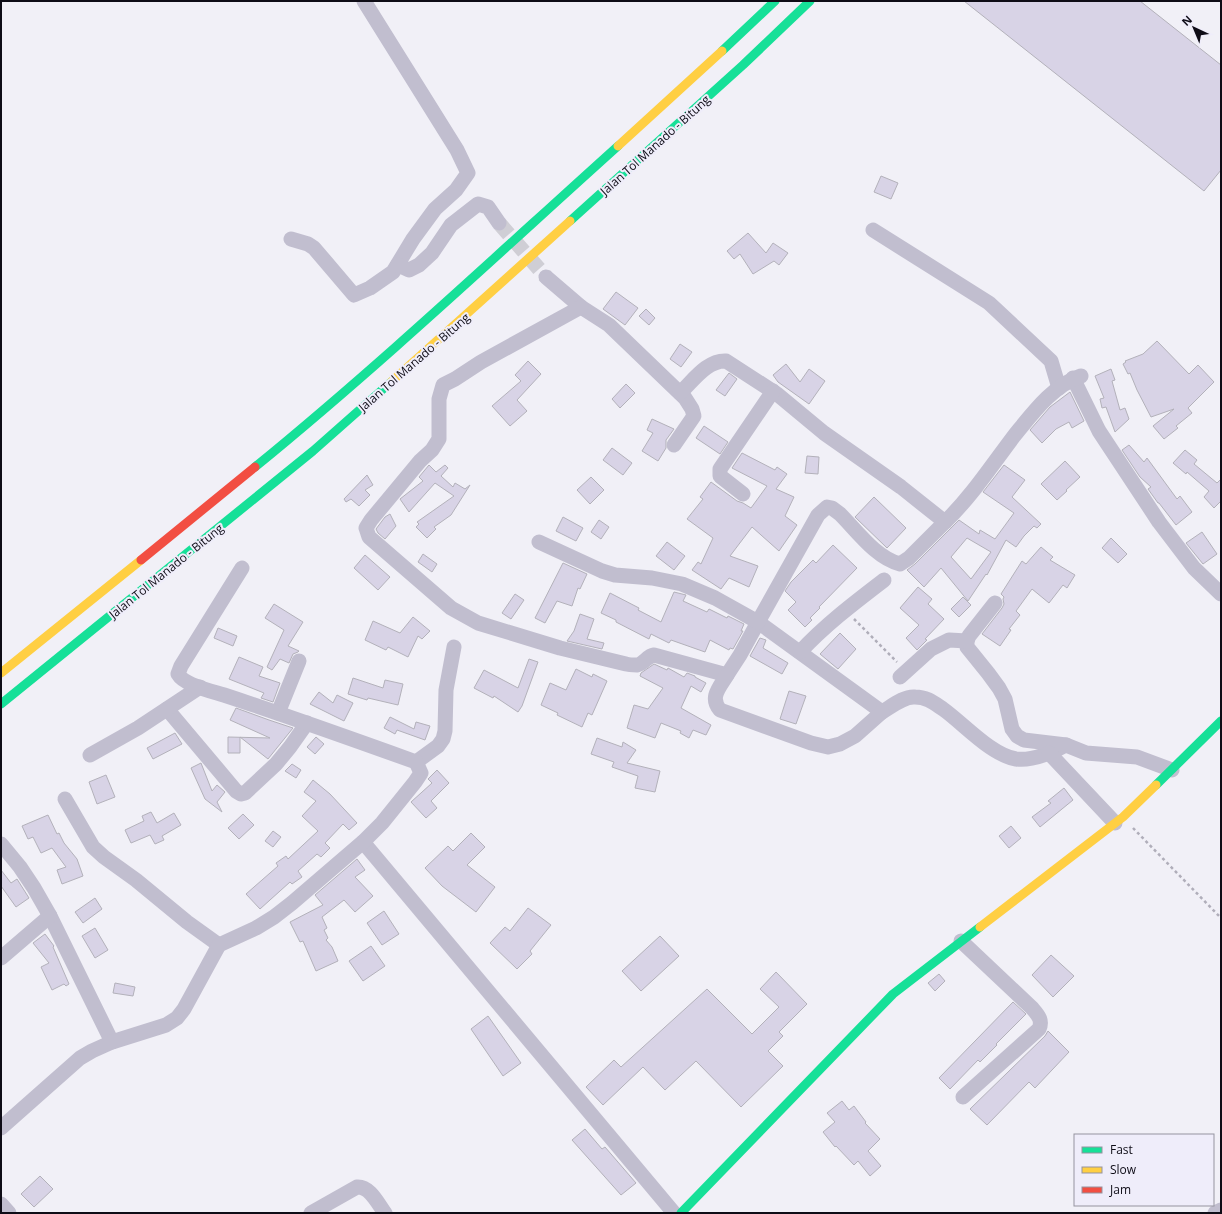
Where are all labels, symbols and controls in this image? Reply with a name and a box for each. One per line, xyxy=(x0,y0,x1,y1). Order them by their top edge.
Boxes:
north arrow xyxy=(1174,8,1214,48)
text: N xyxy=(1178,12,1195,29)
street label: Jalan Tol Manado - Bitung xyxy=(596,91,714,200)
street label: Jalan Tol Manado - Bitung xyxy=(354,309,474,416)
street label: Jalan Tol Manado - Bitung xyxy=(105,519,227,623)
legend xyxy=(1074,1134,1214,1206)
text: Fast xyxy=(1110,1141,1133,1158)
text: Slow xyxy=(1110,1161,1137,1178)
text: Jam xyxy=(1109,1181,1131,1198)

